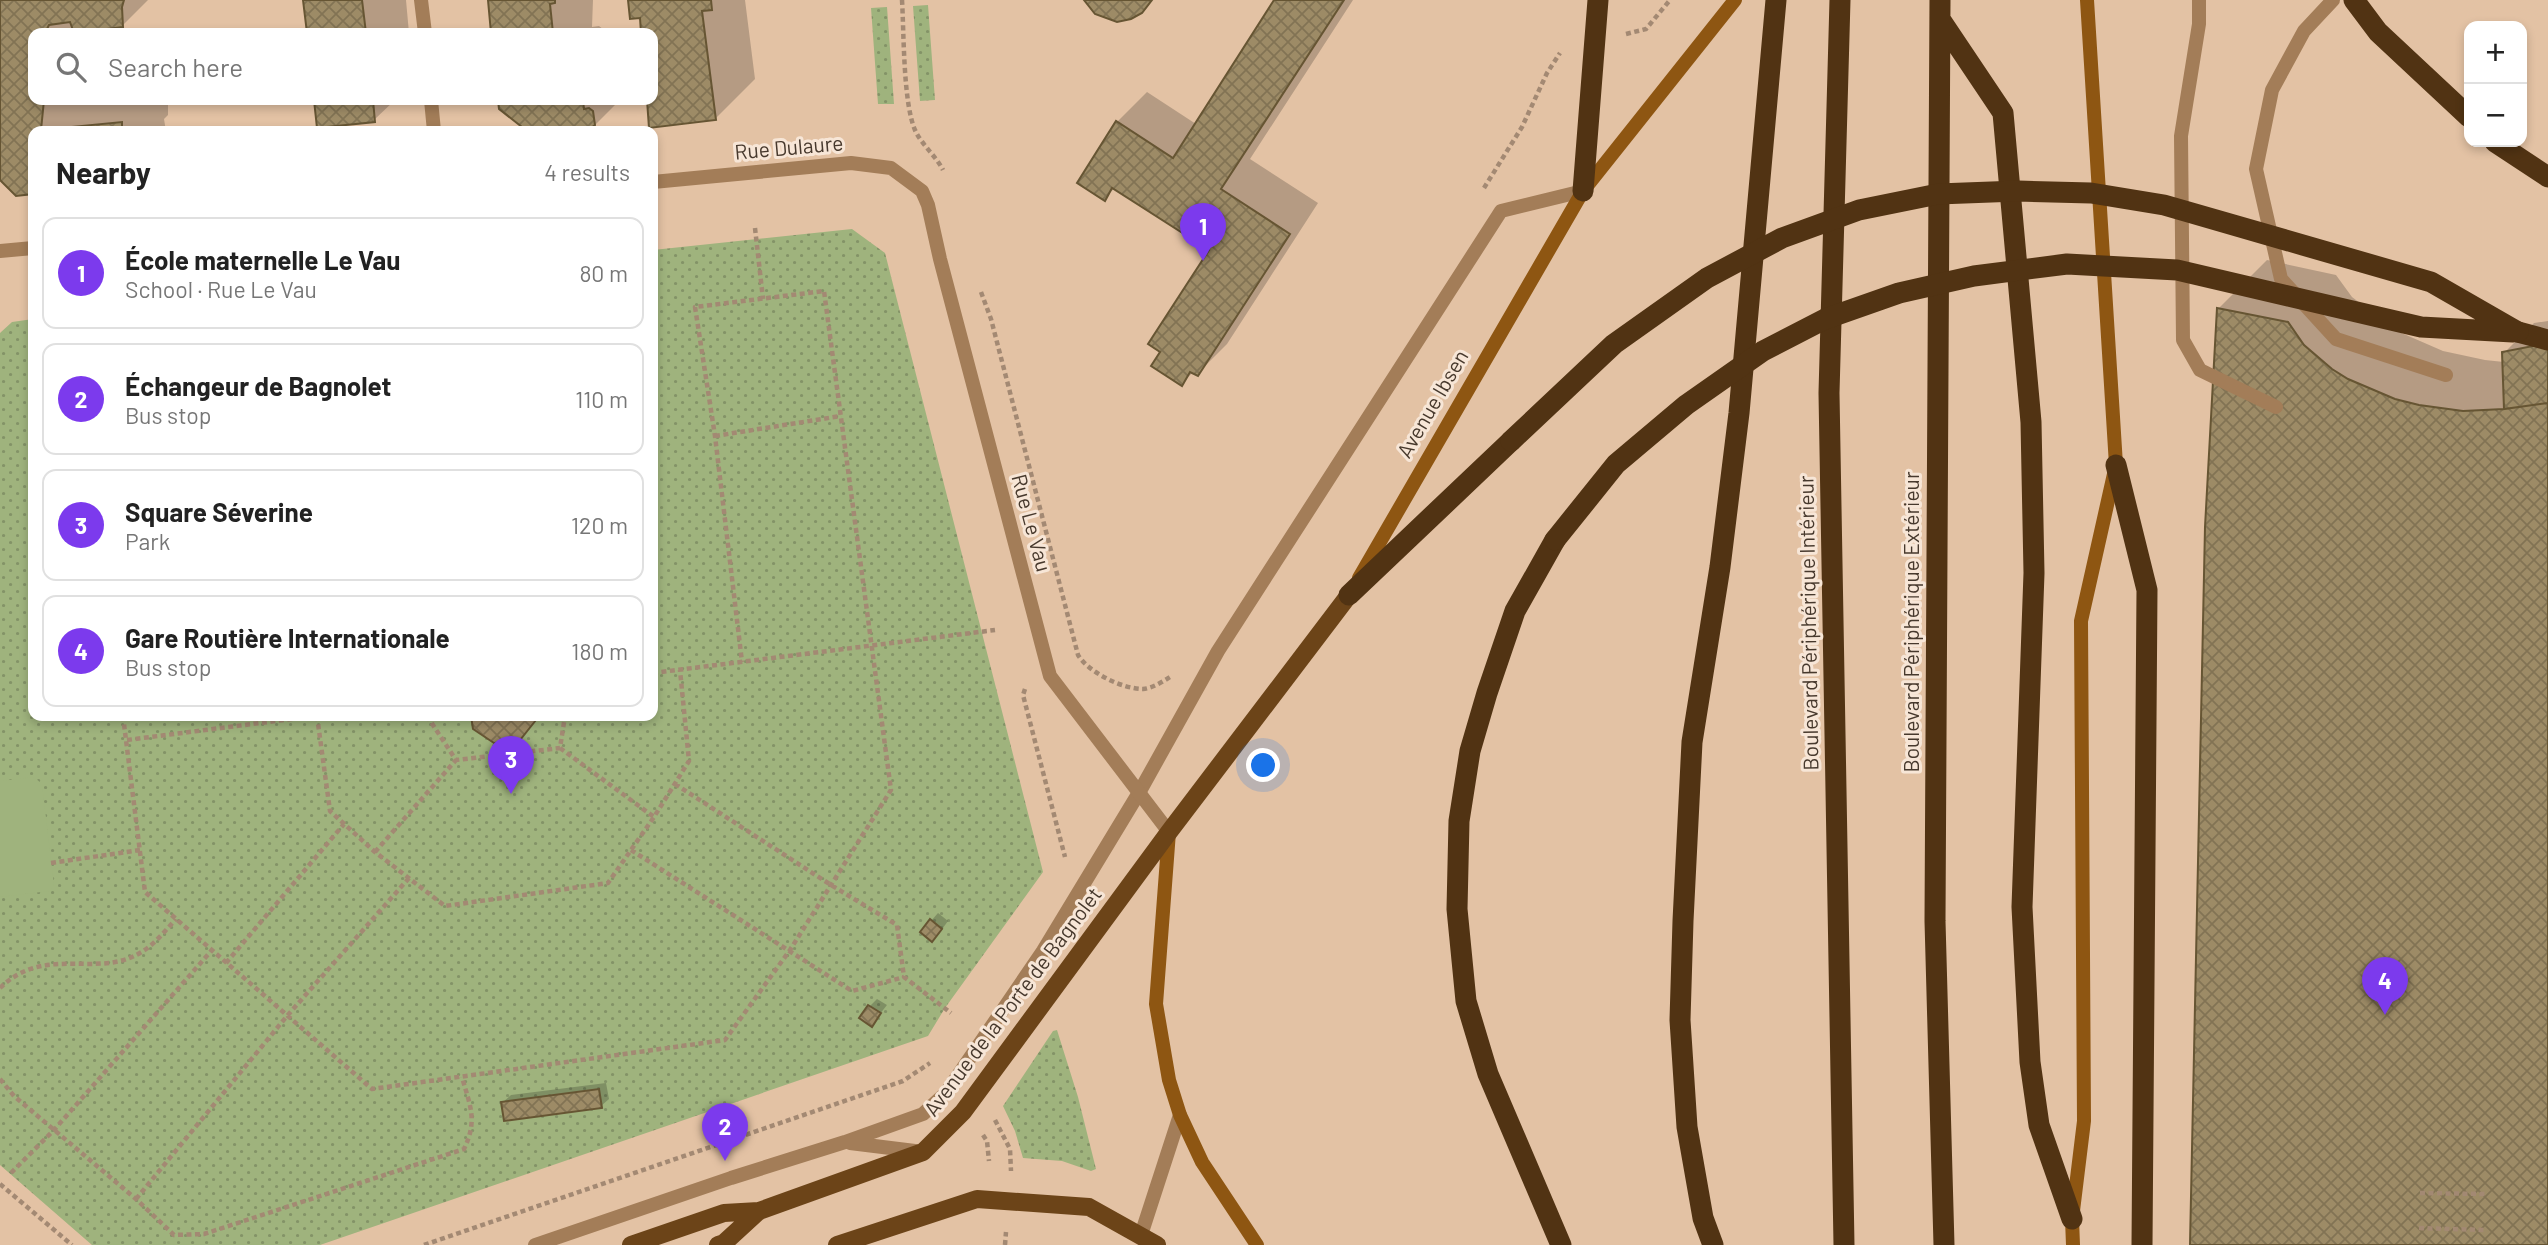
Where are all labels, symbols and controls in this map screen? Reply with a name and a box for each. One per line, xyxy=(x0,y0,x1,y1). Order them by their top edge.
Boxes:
map controls xyxy=(2464,21,2527,147)
button: + xyxy=(2464,21,2527,84)
search box xyxy=(28,28,658,105)
icon: search xyxy=(52,48,90,86)
text: Search here xyxy=(108,51,243,82)
button: − xyxy=(2464,84,2527,147)
street label: Rue Dulaure xyxy=(733,129,844,164)
text: Nearby xyxy=(56,154,151,190)
text: 4 results xyxy=(544,158,630,186)
pin: 1 xyxy=(1180,203,1226,261)
text: École maternelle Le Vau xyxy=(125,244,400,275)
text: 1 xyxy=(77,259,85,287)
text: 80 m xyxy=(579,259,628,287)
text: School · Rue Le Vau xyxy=(125,275,317,303)
street label: Avenue Ibsen xyxy=(1391,345,1473,462)
text: Échangeur de Bagnolet xyxy=(125,370,391,401)
text: 2 xyxy=(75,385,87,413)
text: 110 m xyxy=(575,385,628,413)
text: Bus stop xyxy=(125,401,211,429)
street label: Rue Le Vau xyxy=(1007,471,1057,574)
street label: Boulevard Périphérique Extérieur xyxy=(1898,471,1923,773)
street label: Boulevard Périphérique Intérieur xyxy=(1792,475,1823,771)
text: Square Séverine xyxy=(125,496,313,527)
text: 3 xyxy=(75,511,87,539)
text: 120 m xyxy=(571,511,628,539)
text: Park xyxy=(125,527,170,555)
text: Gare Routière Internationale xyxy=(125,622,450,653)
text: 4 xyxy=(74,637,88,665)
text: 180 m xyxy=(571,637,628,665)
text: Bus stop xyxy=(125,653,211,681)
pin: 3 xyxy=(488,736,534,794)
your location xyxy=(1246,748,1280,782)
street label: Avenue de la Porte de Bagnolet xyxy=(918,882,1106,1120)
pin: 4 xyxy=(2362,957,2408,1015)
pin: 2 xyxy=(702,1103,748,1161)

